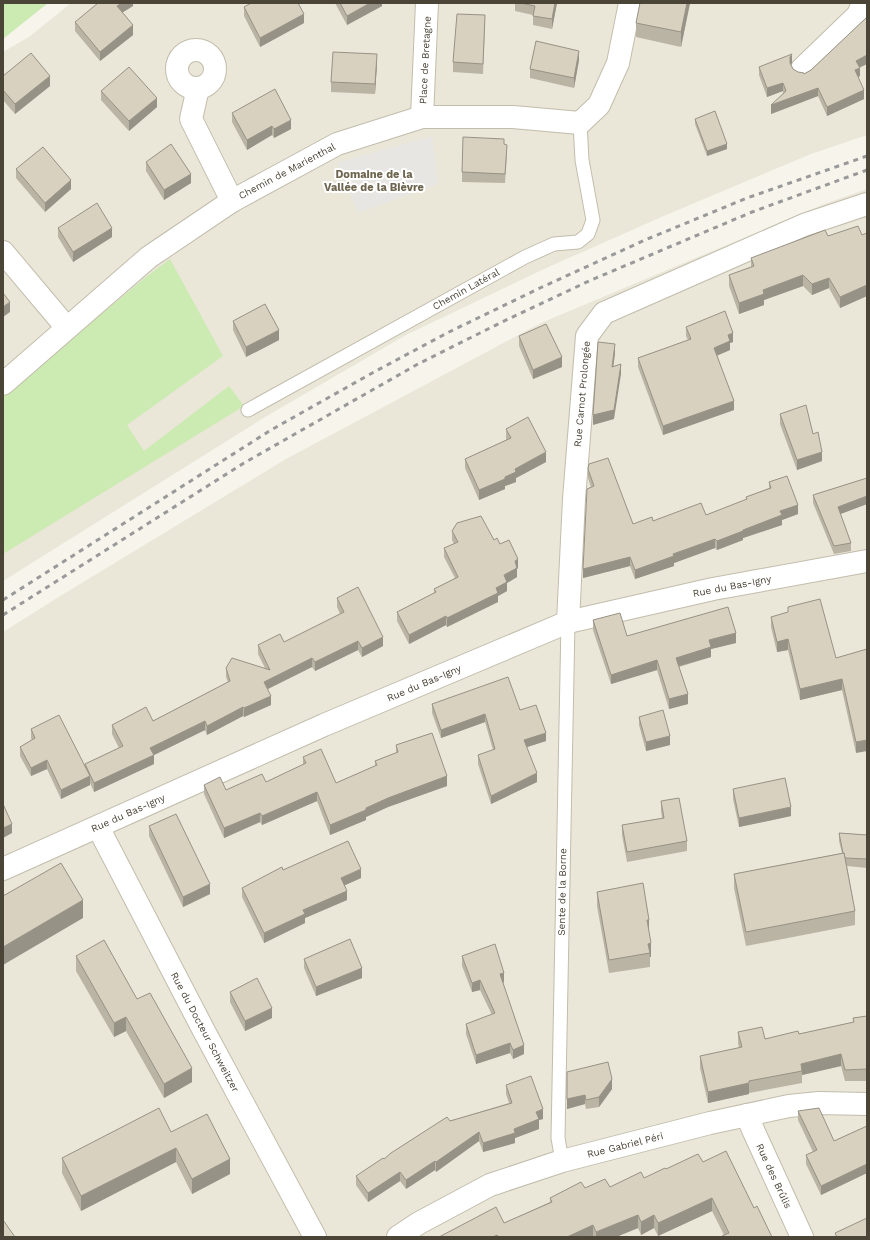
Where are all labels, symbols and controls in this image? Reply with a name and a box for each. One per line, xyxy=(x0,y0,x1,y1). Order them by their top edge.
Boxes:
street label: Place de Bretagne xyxy=(417,15,433,104)
street label: Chemin de Marienthal xyxy=(237,141,337,201)
district label: Domaine de la Vallée de la Bièvre xyxy=(324,168,424,194)
street label: Chemin Latéral xyxy=(431,266,501,312)
street label: Rue Carnot Prolongée xyxy=(572,340,592,447)
street label: Rue du Bas-Igny xyxy=(692,573,773,599)
street label: Rue du Bas-Igny xyxy=(385,662,464,704)
street label: Rue du Bas-Igny xyxy=(89,791,167,834)
street label: Sente de la Borne xyxy=(556,848,568,936)
street label: Rue du Docteur Schweitzer xyxy=(169,970,241,1094)
street label: Rue Gabriel Péri xyxy=(586,1130,664,1160)
street label: Rue des Brûlis xyxy=(754,1142,794,1210)

